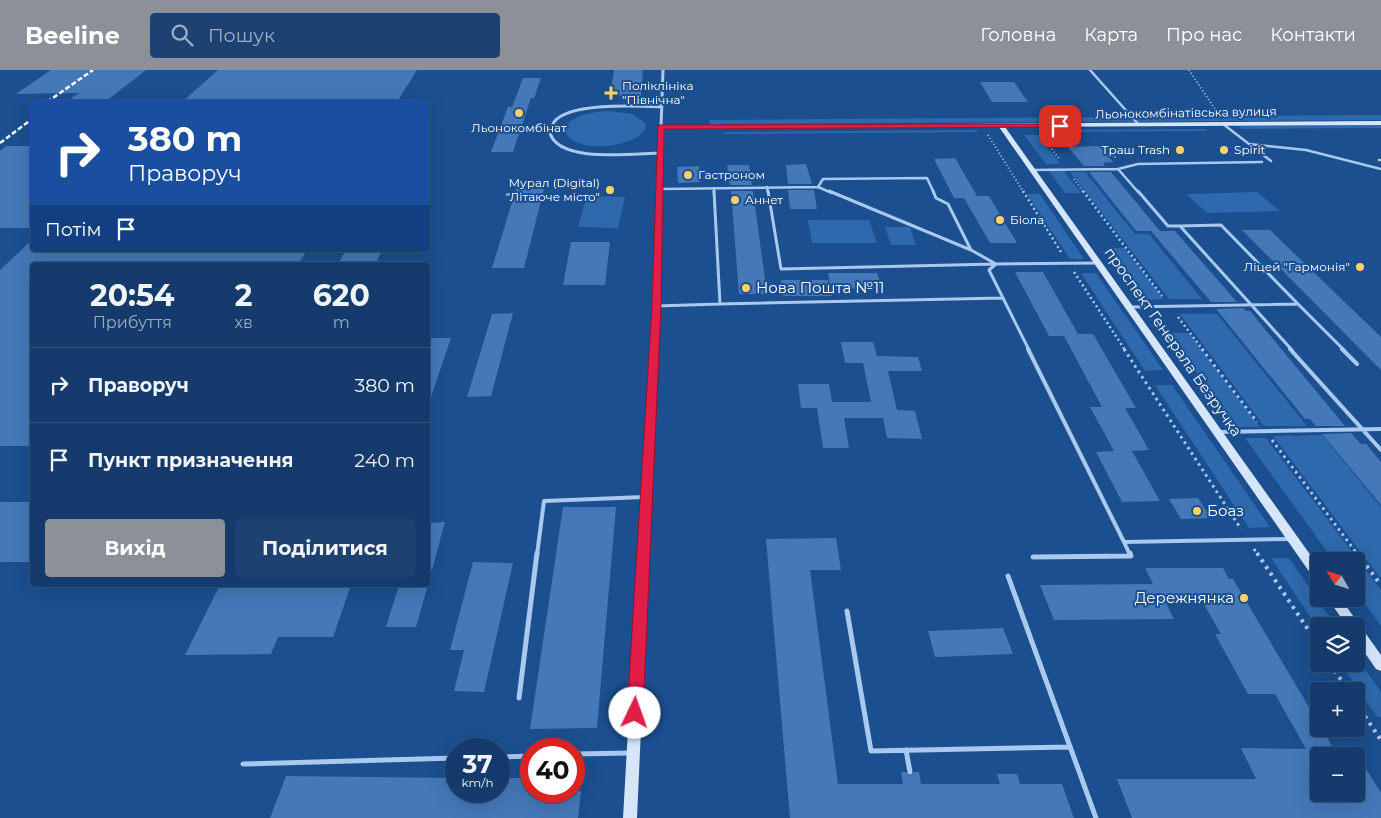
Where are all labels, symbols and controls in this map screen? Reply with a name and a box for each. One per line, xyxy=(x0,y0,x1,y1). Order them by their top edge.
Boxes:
search box xyxy=(150,13,500,58)
text: Beeline xyxy=(25,21,120,50)
icon: search xyxy=(168,21,196,49)
text: Пошук xyxy=(208,24,275,47)
text: Головна xyxy=(980,24,1056,46)
text: Карта xyxy=(1084,24,1138,46)
text: Про нас xyxy=(1166,24,1242,46)
text: Контакти xyxy=(1270,24,1356,46)
place label: Поліклініка "Північна" xyxy=(622,78,693,107)
marker: Поліклініка "Північна" xyxy=(604,86,618,100)
street label: Льонокомбінатівська вулиця xyxy=(1095,103,1277,122)
pin xyxy=(1039,105,1081,147)
marker: Льонокомбінат xyxy=(513,107,525,119)
icon: arrive xyxy=(1046,112,1074,140)
text: 380 m xyxy=(128,117,242,160)
icon: right xyxy=(45,120,110,185)
place label: Льонокомбінат xyxy=(471,120,567,135)
place label: Траш Trash xyxy=(1102,142,1170,157)
place label: Spirit xyxy=(1234,142,1266,157)
marker: Траш Trash xyxy=(1174,144,1186,156)
marker: Spirit xyxy=(1218,144,1230,156)
text: Праворуч xyxy=(128,160,242,187)
place label: Гастроном xyxy=(698,167,765,182)
marker: Гастроном xyxy=(682,169,694,181)
place label: Мурал (Digital) "Літаюче місто" xyxy=(506,175,600,204)
marker: Мурал (Digital) "Літаюче місто" xyxy=(604,184,616,196)
place label: Аннет xyxy=(745,192,783,207)
marker: Аннет xyxy=(729,194,741,206)
place label: Біола xyxy=(1010,212,1044,227)
marker: Біола xyxy=(994,214,1006,226)
icon: arrive xyxy=(112,215,140,243)
text: Потім xyxy=(45,218,102,241)
street label: проспект Генерала Безручка xyxy=(1101,243,1246,440)
place label: Ліцей "Гармонія" xyxy=(1244,259,1350,274)
marker: Ліцей "Гармонія" xyxy=(1354,261,1366,273)
text: 20:54 xyxy=(90,277,175,314)
text: 2 xyxy=(235,277,252,314)
text: 620 xyxy=(313,277,370,314)
place label: Нова Пошта №11 xyxy=(756,278,885,297)
marker: Нова Пошта №11 xyxy=(740,282,752,294)
text: Прибуття xyxy=(93,313,172,332)
text: хв xyxy=(235,313,253,332)
text: m xyxy=(333,313,350,332)
icon: right xyxy=(45,371,73,399)
text: Праворуч xyxy=(88,374,189,397)
text: 380 m xyxy=(354,374,415,397)
icon: arrive xyxy=(45,446,73,474)
text: Пункт призначення xyxy=(88,449,294,472)
text: 240 m xyxy=(354,449,415,472)
place label: Боаз xyxy=(1207,501,1244,520)
marker: Боаз xyxy=(1191,505,1203,517)
button: Вихід xyxy=(45,519,225,577)
button: Поділитися xyxy=(235,519,415,577)
north arrow xyxy=(1310,552,1365,608)
map controls xyxy=(1310,552,1365,802)
place label: Дережнянка xyxy=(1135,588,1234,607)
marker: Дережнянка xyxy=(1238,592,1250,604)
button: layers xyxy=(1310,617,1365,672)
button: + xyxy=(1310,682,1365,737)
position arrow xyxy=(608,686,660,738)
speed limit sign: 40 xyxy=(520,738,585,803)
button: − xyxy=(1310,747,1365,802)
text: 37 xyxy=(462,749,493,779)
text: km/h xyxy=(461,775,494,790)

